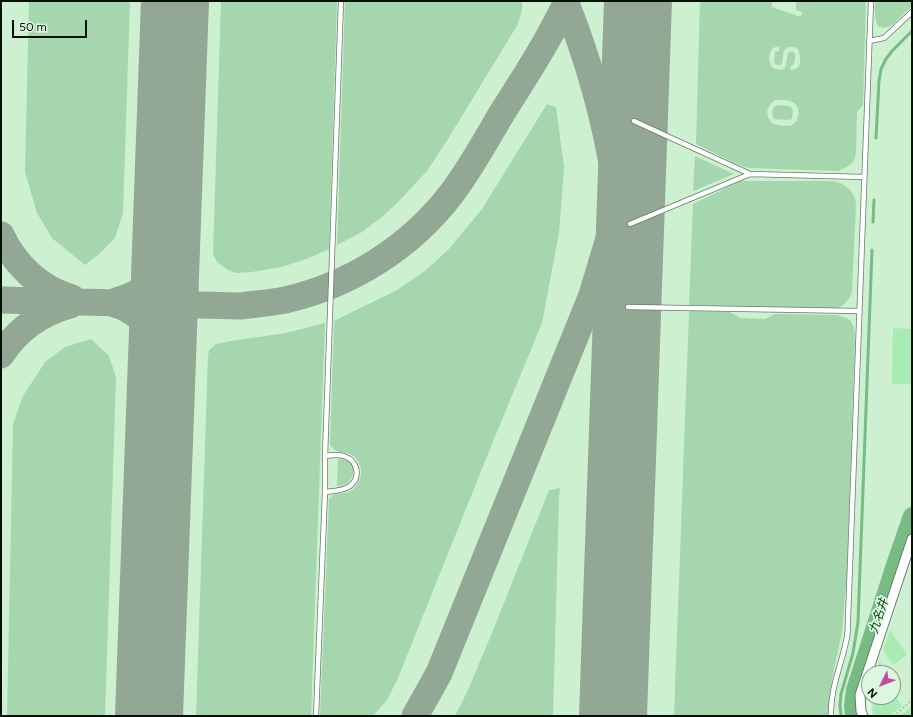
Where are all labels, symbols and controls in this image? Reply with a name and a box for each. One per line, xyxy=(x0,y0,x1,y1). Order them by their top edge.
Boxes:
scale bar xyxy=(14,12,89,38)
text: 50 m xyxy=(19,20,47,34)
water label: 九名井 xyxy=(867,597,891,635)
north arrow xyxy=(861,665,901,705)
text: N xyxy=(865,685,880,700)

